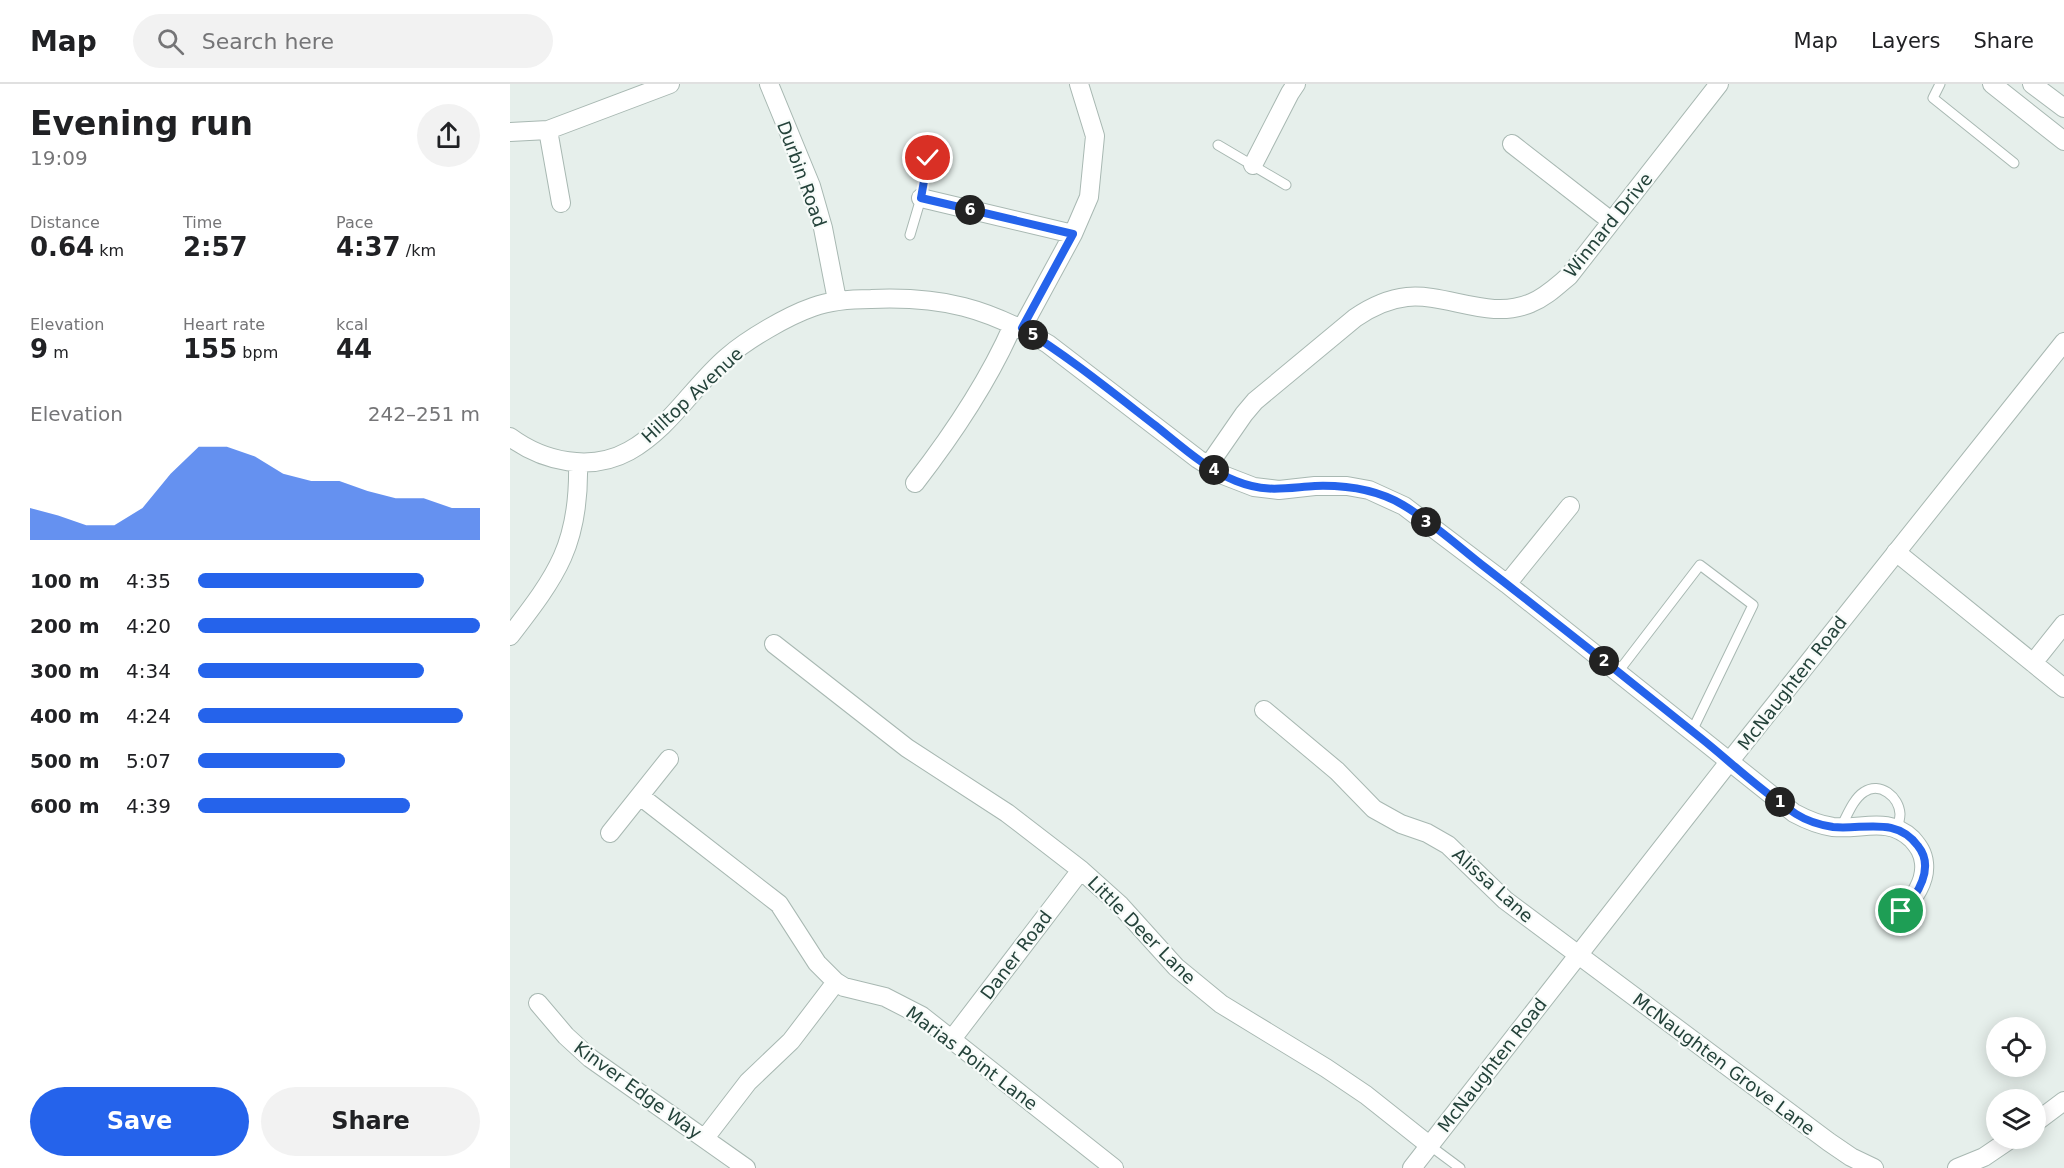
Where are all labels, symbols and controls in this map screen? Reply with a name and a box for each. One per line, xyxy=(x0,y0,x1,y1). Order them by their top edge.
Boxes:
search box xyxy=(133,14,553,68)
text: Map xyxy=(30,25,97,58)
icon: search xyxy=(154,25,187,58)
text: Search here xyxy=(202,29,334,54)
text: Map xyxy=(1794,29,1838,53)
text: Layers xyxy=(1871,29,1940,53)
text: Share xyxy=(1973,29,2034,53)
text: Evening run xyxy=(30,104,253,143)
button: share xyxy=(417,104,480,167)
street label: Durbin Road xyxy=(773,118,831,230)
pin xyxy=(902,132,953,183)
icon: check xyxy=(911,141,944,174)
text: 19:09 xyxy=(30,146,88,170)
street label: Winnard Drive xyxy=(1559,168,1657,282)
pin: 6 xyxy=(955,195,985,225)
text: 6 xyxy=(964,200,976,219)
text: Distance xyxy=(30,213,100,232)
text: Time xyxy=(183,213,222,232)
text: Pace xyxy=(336,213,373,232)
text: 0.64 xyxy=(30,232,94,262)
text: 2:57 xyxy=(183,232,248,262)
text: 4:37 xyxy=(336,232,401,262)
text: km xyxy=(94,241,124,260)
text: /km xyxy=(401,241,436,260)
text: Elevation xyxy=(30,315,104,334)
text: Heart rate xyxy=(183,315,265,334)
text: kcal xyxy=(336,315,368,334)
pin: 5 xyxy=(1018,320,1048,350)
text: 5 xyxy=(1027,325,1039,344)
text: 9 xyxy=(30,334,48,364)
text: 155 xyxy=(183,334,237,364)
text: 44 xyxy=(336,334,372,364)
text: m xyxy=(48,343,69,362)
text: bpm xyxy=(237,343,278,362)
street label: Hilltop Avenue xyxy=(637,343,747,447)
text: Elevation xyxy=(30,402,123,426)
text: 242–251 m xyxy=(368,402,480,426)
pin: 4 xyxy=(1199,455,1229,485)
text: 4 xyxy=(1208,460,1220,479)
pin: 3 xyxy=(1411,507,1441,537)
text: 3 xyxy=(1420,512,1432,531)
text: 100 m xyxy=(30,569,100,593)
text: 4:35 xyxy=(126,569,171,593)
street label: McNaughten Road xyxy=(1733,612,1851,754)
text: 200 m xyxy=(30,614,100,638)
text: 4:20 xyxy=(126,614,171,638)
pin: 2 xyxy=(1589,646,1619,676)
text: 2 xyxy=(1598,651,1610,670)
text: 300 m xyxy=(30,659,100,683)
text: 4:34 xyxy=(126,659,171,683)
text: 400 m xyxy=(30,704,100,728)
text: 4:24 xyxy=(126,704,171,728)
text: 500 m xyxy=(30,749,100,773)
text: 5:07 xyxy=(126,749,171,773)
pin: 1 xyxy=(1765,787,1795,817)
text: 1 xyxy=(1774,792,1786,811)
text: 600 m xyxy=(30,794,100,818)
text: 4:39 xyxy=(126,794,171,818)
street label: Alissa Lane xyxy=(1448,843,1538,927)
street label: Little Deer Lane xyxy=(1084,872,1200,988)
pin xyxy=(1875,885,1926,936)
icon: arrive xyxy=(1884,894,1917,927)
street label: Daner Road xyxy=(976,906,1056,1004)
street label: McNaughten Grove Lane xyxy=(1629,989,1819,1139)
street label: McNaughten Road xyxy=(1433,994,1551,1136)
street label: Marias Point Lane xyxy=(902,1002,1042,1114)
map controls xyxy=(1986,1017,2046,1149)
button: locate xyxy=(1986,1017,2046,1077)
street label: Kinver Edge Way xyxy=(570,1037,706,1143)
button: Save xyxy=(30,1087,249,1156)
button: Share xyxy=(261,1087,480,1156)
button: layers xyxy=(1986,1089,2046,1149)

